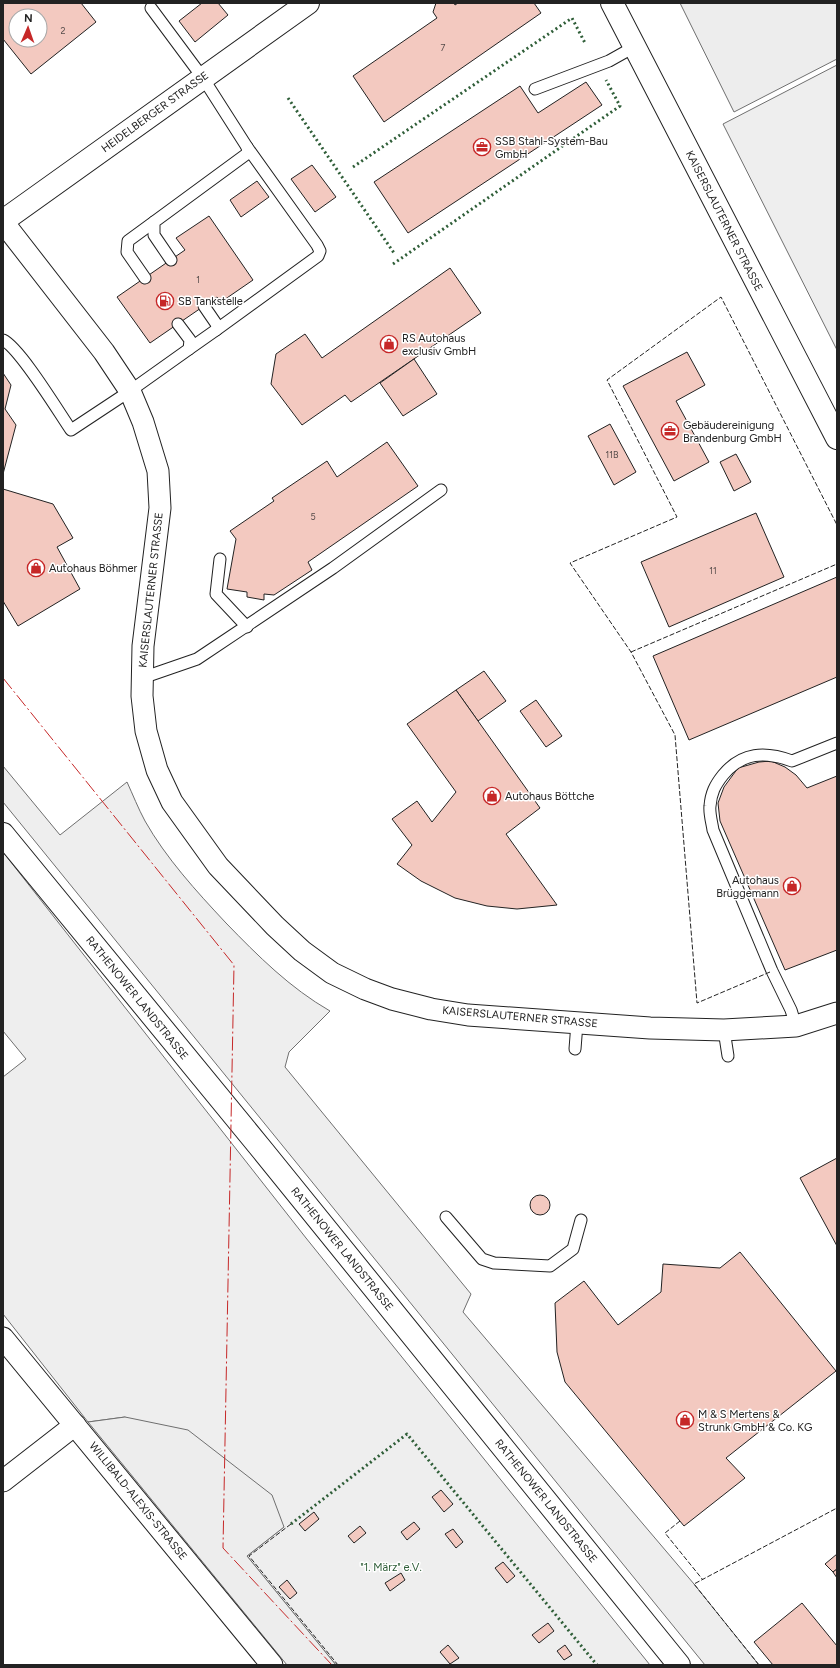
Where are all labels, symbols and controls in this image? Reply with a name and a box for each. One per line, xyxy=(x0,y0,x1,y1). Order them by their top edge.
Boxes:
north arrow xyxy=(8,8,48,48)
text: N xyxy=(24,12,33,25)
house number: 2 xyxy=(60,25,66,36)
house number: 7 xyxy=(441,42,446,53)
street label: HEIDELBERGER STRASSE xyxy=(99,69,211,155)
place label: SSB Stahl-System-Bau GmbH xyxy=(495,135,608,161)
office icon: SSB Stahl-System-Bau GmbH xyxy=(472,137,492,157)
street label: KAISERSLAUTERNER STRASSE xyxy=(683,148,765,294)
house number: 1 xyxy=(196,274,200,285)
fuel station icon: SB Tankstelle xyxy=(155,291,175,311)
place label: SB Tankstelle xyxy=(178,295,243,308)
place label: RS Autohaus exclusiv GmbH xyxy=(402,332,476,358)
shop icon: RS Autohaus exclusiv GmbH xyxy=(379,334,399,354)
place label: Gebäudereinigung Brandenburg GmbH xyxy=(683,419,782,445)
office icon: Gebäudereinigung Brandenburg GmbH xyxy=(660,421,680,441)
house number: 11B xyxy=(606,449,619,460)
house number: 5 xyxy=(310,511,316,522)
street label: KAISERSLAUTERNER STRASSE xyxy=(136,512,166,668)
shop icon: Autohaus Böhmer xyxy=(26,558,46,578)
place label: Autohaus Böhmer xyxy=(49,562,137,575)
house number: 11 xyxy=(709,565,717,576)
shop icon: Autohaus Böttche xyxy=(482,786,502,806)
place label: Autohaus Böttche xyxy=(505,790,594,803)
place label: Autohaus Brüggemann xyxy=(716,874,779,900)
shop icon: Autohaus Brüggemann xyxy=(782,876,802,896)
street label: RATHENOWER LANDSTRASSE xyxy=(83,934,191,1062)
street label: KAISERSLAUTERNER STRASSE xyxy=(442,1004,598,1030)
street label: RATHENOWER LANDSTRASSE xyxy=(288,1185,396,1313)
place label: M & S Mertens & Strunk GmbH & Co. KG xyxy=(698,1408,812,1434)
shop icon: M & S Mertens & Strunk GmbH & Co. KG xyxy=(675,1410,695,1430)
street label: RATHENOWER LANDSTRASSE xyxy=(492,1437,600,1565)
street label: WILLIBALD-ALEXIS-STRASSE xyxy=(86,1439,190,1563)
park label: "1. März" e.V. xyxy=(360,1561,422,1574)

